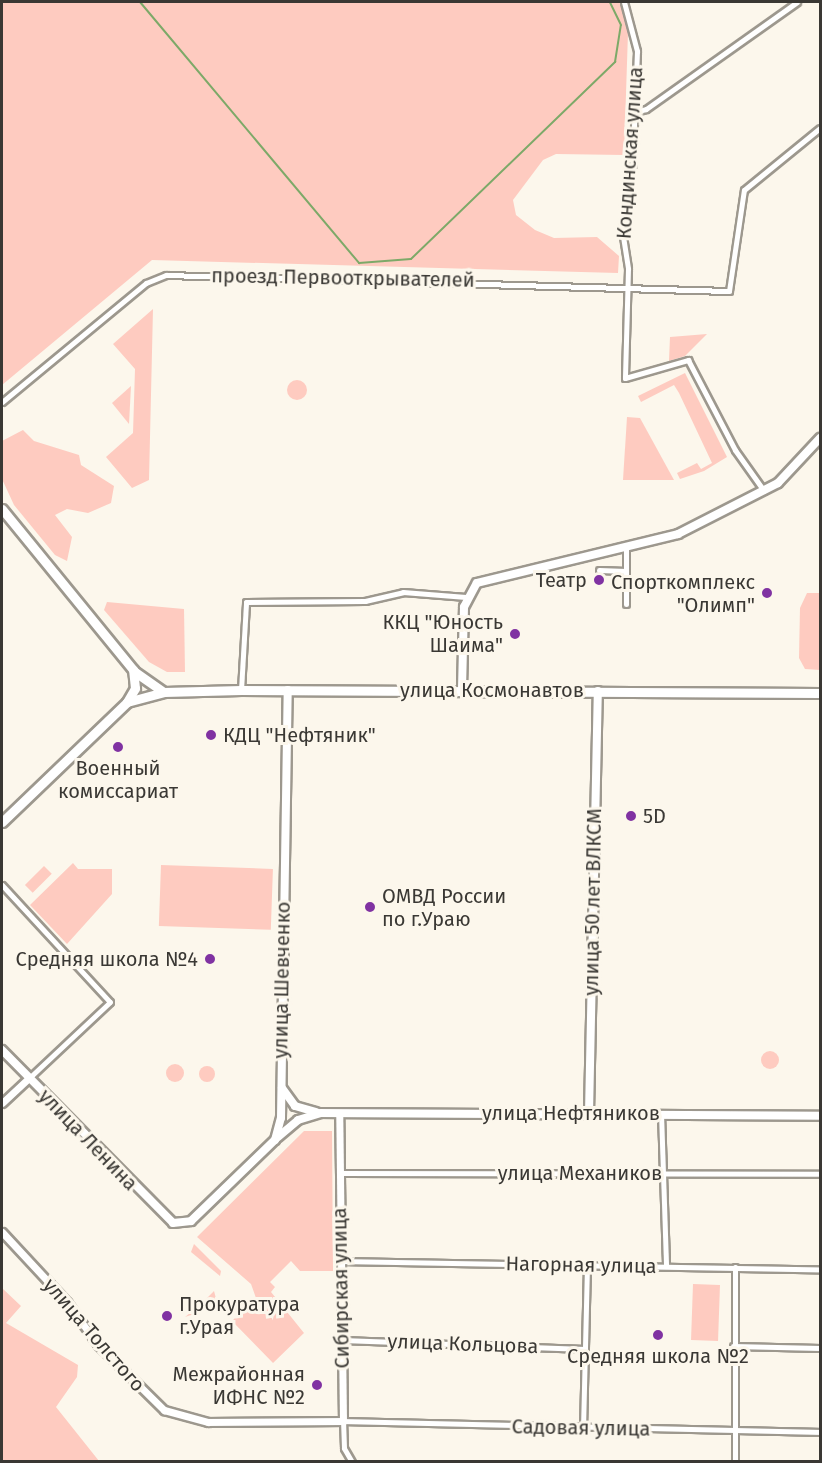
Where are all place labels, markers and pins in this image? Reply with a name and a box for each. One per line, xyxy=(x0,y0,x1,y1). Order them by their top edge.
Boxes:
place label: Театр xyxy=(536,568,587,592)
place label: Спорткомплекс "Олимп" xyxy=(611,570,755,617)
marker: Театр xyxy=(592,573,606,587)
marker: Спорткомплекс "Олимп" xyxy=(760,586,774,600)
place label: ККЦ "Юность Шаима" xyxy=(382,610,503,657)
marker: ККЦ "Юность Шаима" xyxy=(508,627,522,641)
place label: КДЦ "Нефтяник" xyxy=(223,723,376,747)
marker: КДЦ "Нефтяник" xyxy=(204,728,218,742)
marker: Военный комиссариат xyxy=(111,740,125,754)
place label: Военный комиссариат xyxy=(58,756,178,803)
place label: 5D xyxy=(643,804,666,828)
marker: 5D xyxy=(624,809,638,823)
place label: ОМВД России по г.Ураю xyxy=(382,884,506,931)
marker: ОМВД России по г.Ураю xyxy=(363,900,377,914)
place label: Средняя школа №4 xyxy=(15,947,198,971)
marker: Средняя школа №4 xyxy=(203,952,217,966)
place label: Прокуратура г.Урая xyxy=(179,1292,300,1339)
marker: Прокуратура г.Урая xyxy=(160,1309,174,1323)
marker: Средняя школа №2 xyxy=(651,1328,665,1342)
place label: Средняя школа №2 xyxy=(567,1344,749,1368)
place label: Межрайонная ИФНС №2 xyxy=(172,1362,305,1409)
marker: Межрайонная ИФНС №2 xyxy=(310,1378,324,1392)

